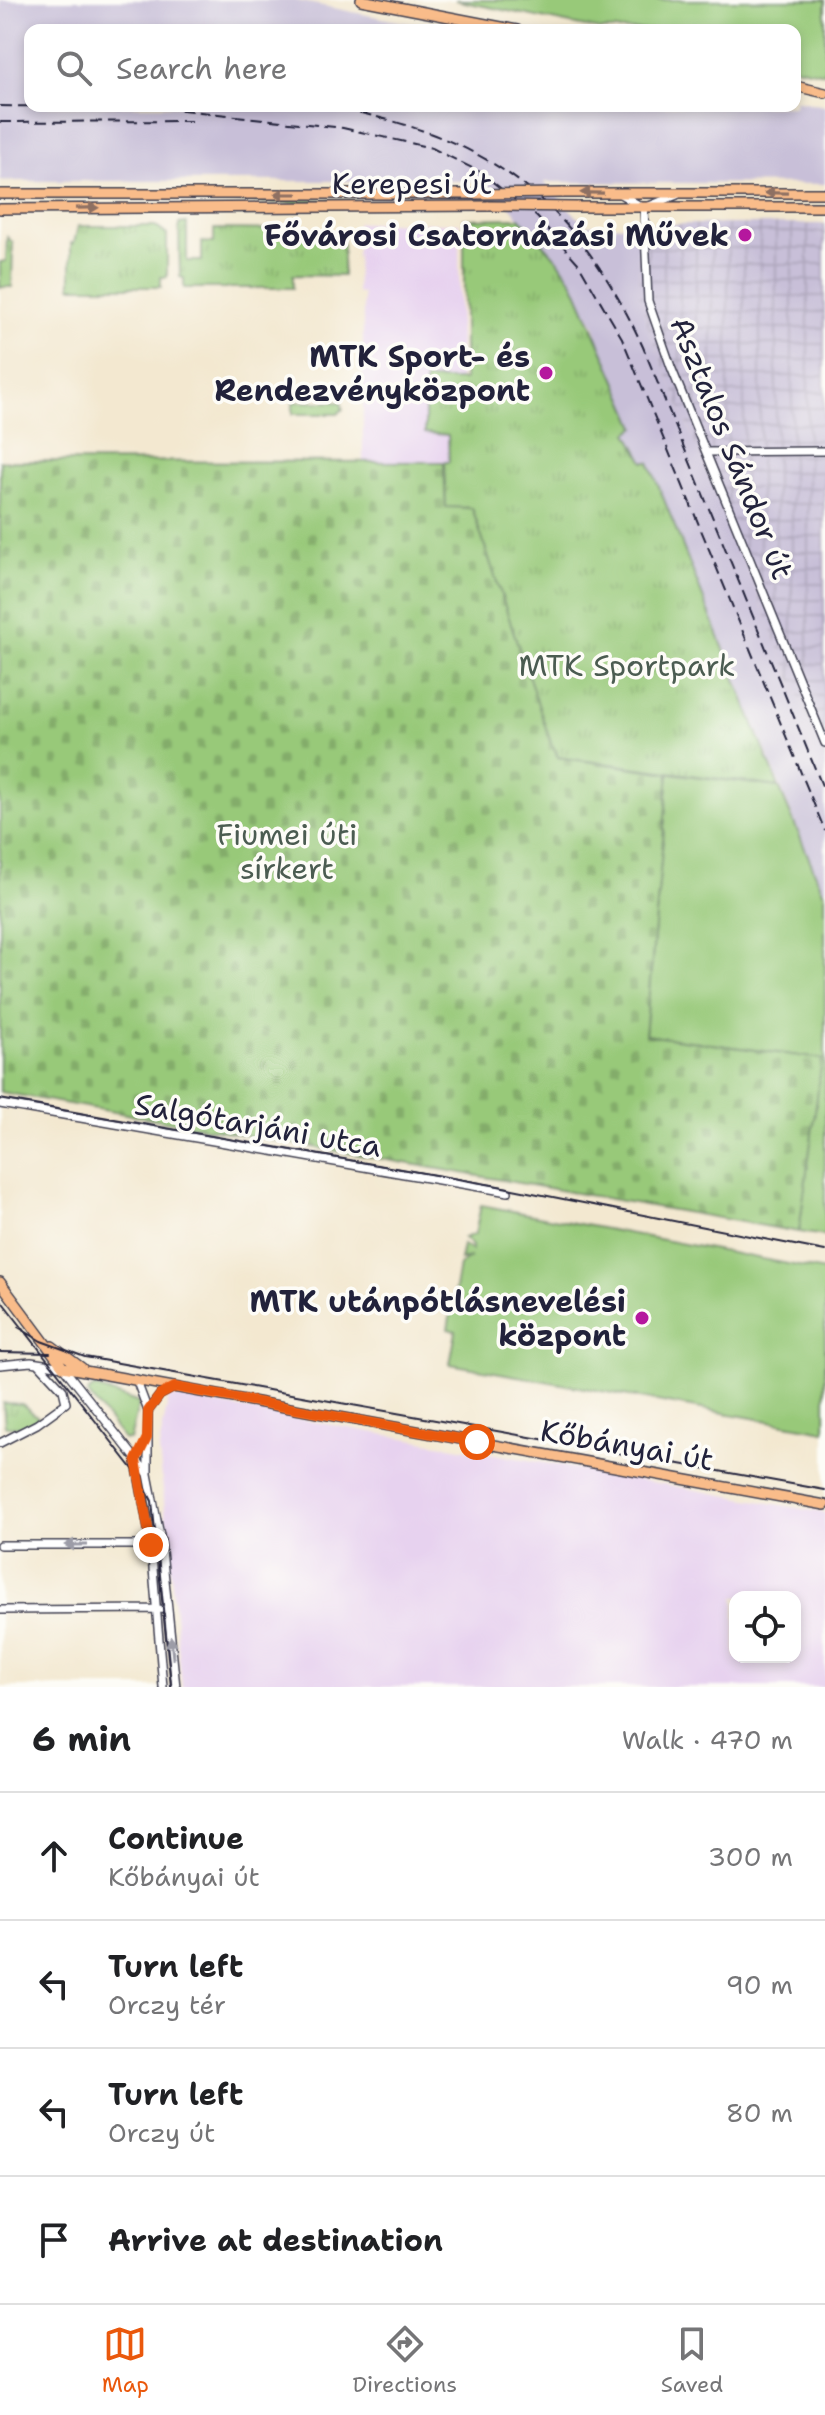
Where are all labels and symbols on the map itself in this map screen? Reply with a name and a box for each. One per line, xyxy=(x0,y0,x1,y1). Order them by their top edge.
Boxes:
street label: Kerepesi út xyxy=(332,163,492,204)
one-way arrow xyxy=(579,187,604,200)
one-way arrow xyxy=(763,187,788,199)
one-way arrow xyxy=(273,188,298,200)
one-way arrow xyxy=(75,202,100,214)
place label: Fővárosi Csatornázási Művek xyxy=(264,215,729,256)
marker: Fővárosi Csatornázási Művek xyxy=(736,226,754,244)
street label: Asztalos Sándor út xyxy=(661,311,803,585)
place label: MTK Sport- és Rendezvényközpont xyxy=(214,336,530,411)
marker: MTK Sport- és Rendezvényközpont xyxy=(537,364,555,382)
park label: MTK Sportpark xyxy=(518,645,736,686)
park label: Fiumei úti sírkert xyxy=(216,814,358,889)
street label: Salgótarjáni utca xyxy=(132,1083,385,1167)
place label: MTK utánpótlásnevelési központ xyxy=(250,1281,626,1356)
marker: MTK utánpótlásnevelési központ xyxy=(633,1309,651,1327)
street label: Kőbányai út xyxy=(537,1410,717,1480)
route start xyxy=(459,1424,495,1460)
route end xyxy=(133,1527,169,1563)
one-way arrow xyxy=(63,1539,88,1551)
one-way arrow xyxy=(166,1635,179,1660)

